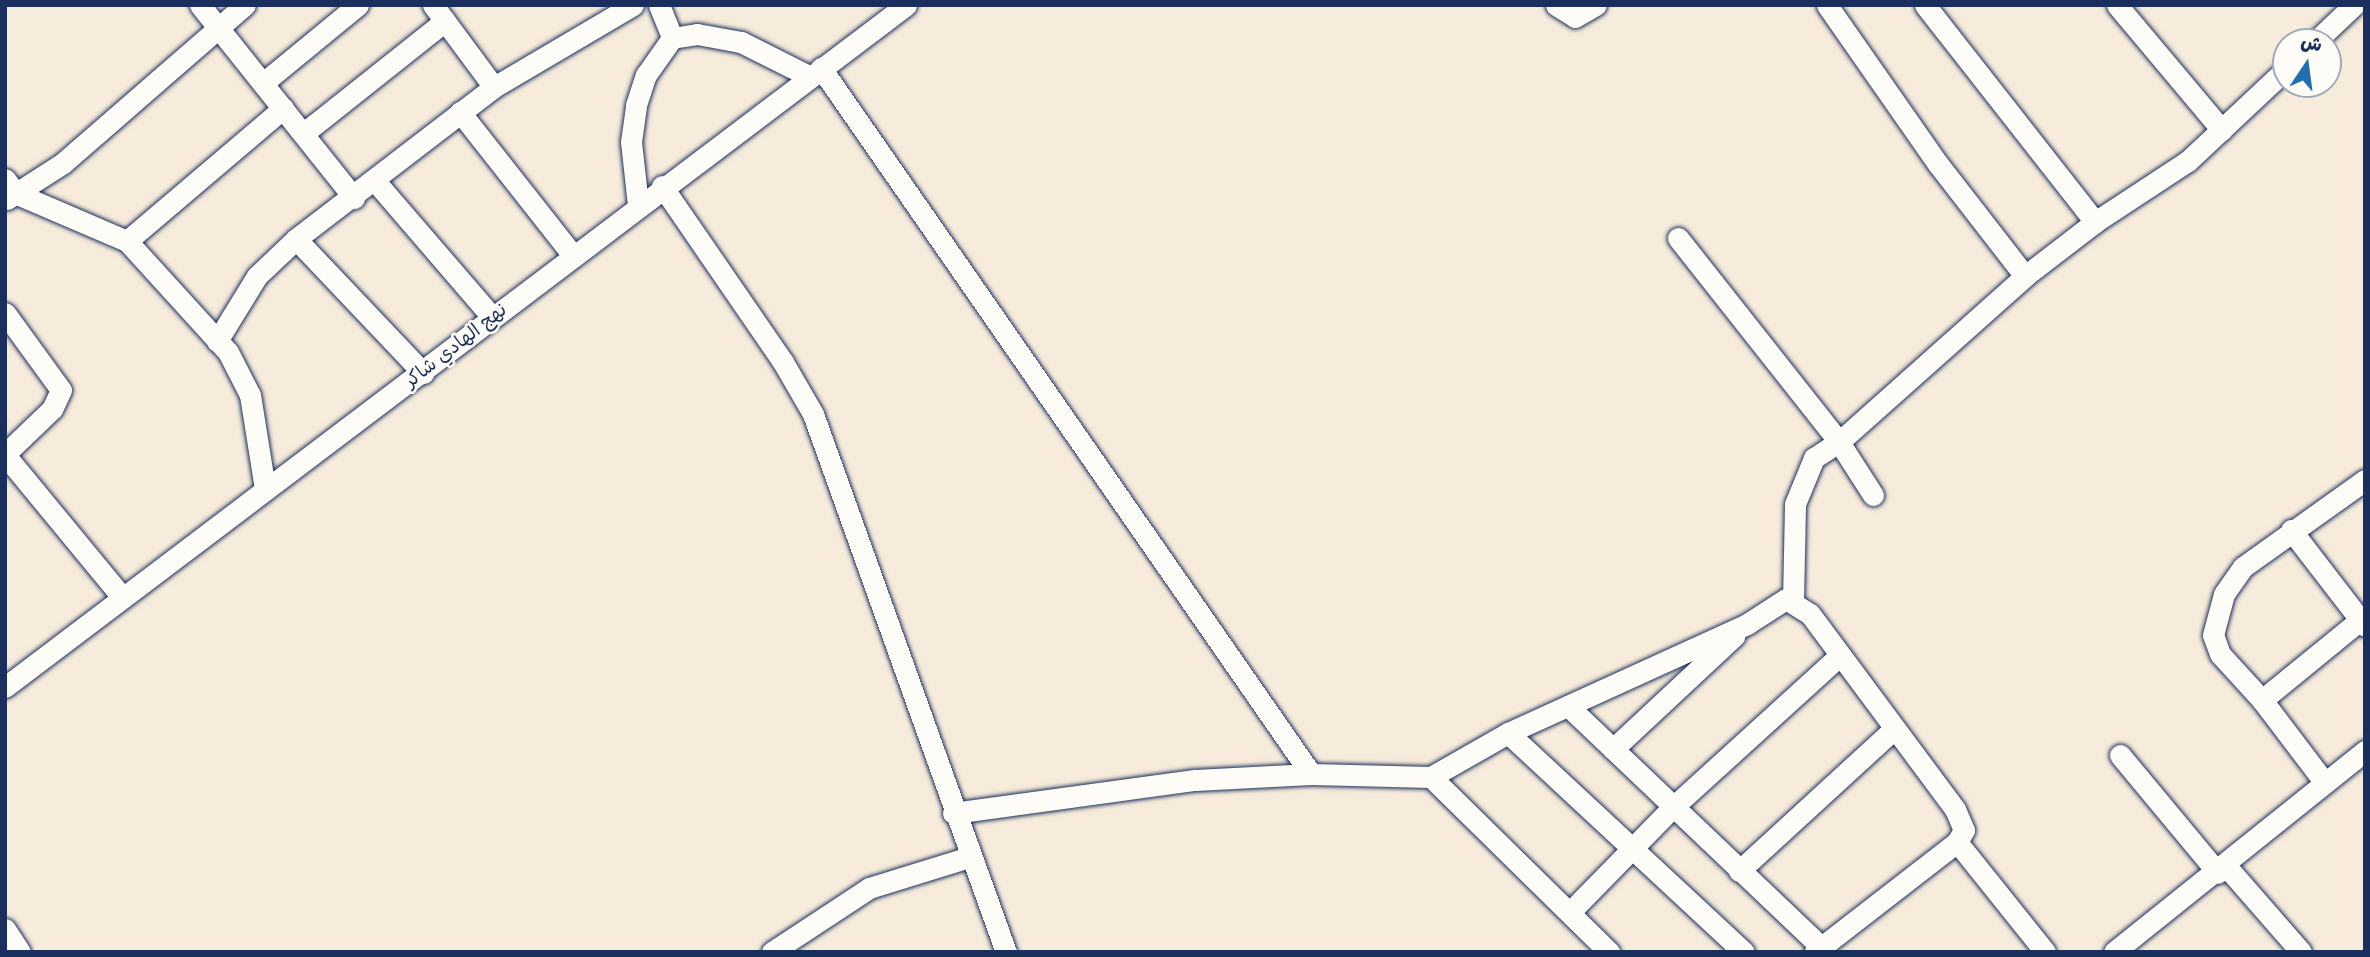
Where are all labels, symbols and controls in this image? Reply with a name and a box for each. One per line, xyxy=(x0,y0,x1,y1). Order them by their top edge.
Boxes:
north arrow xyxy=(2272,28,2342,98)
text: ش xyxy=(2299,30,2324,58)
street label: نهج الهادي شاكر xyxy=(400,299,512,393)

